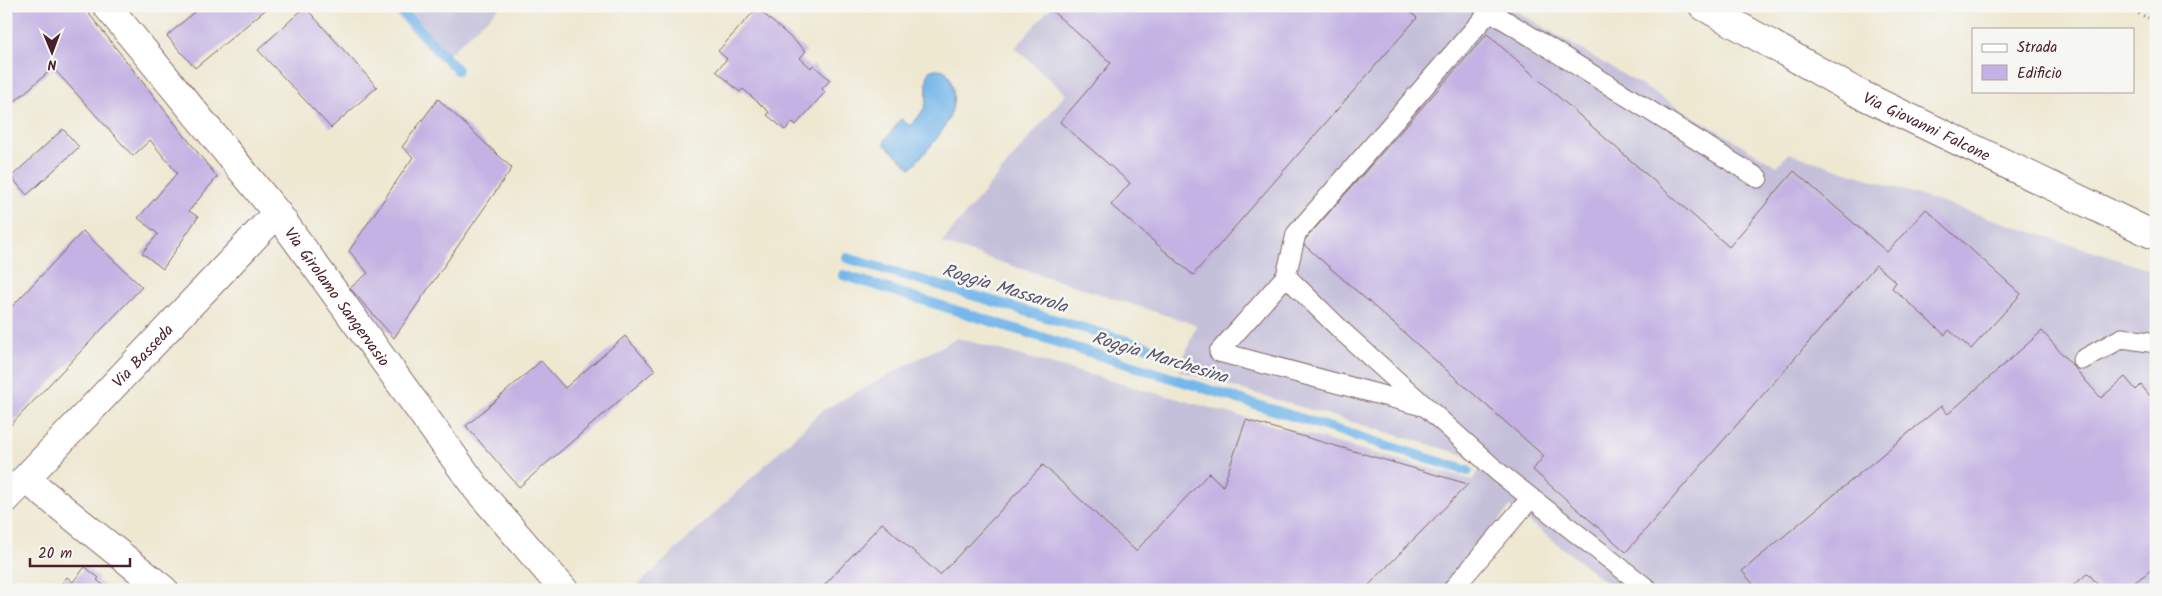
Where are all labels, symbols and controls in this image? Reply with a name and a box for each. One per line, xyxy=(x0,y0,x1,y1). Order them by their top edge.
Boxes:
north arrow xyxy=(28,28,78,78)
legend xyxy=(1972,28,2134,92)
text: Strada xyxy=(2017,36,2057,60)
text: N xyxy=(47,53,57,75)
text: Edificio xyxy=(2017,62,2062,86)
street label: Via Giovanni Falcone xyxy=(1858,86,1994,169)
street label: Via Girolamo Sangervasio xyxy=(277,222,395,372)
water label: Roggia Massarola xyxy=(939,257,1072,323)
street label: Via Basseda xyxy=(107,319,180,394)
water label: Roggia Marchesina xyxy=(1088,324,1232,393)
scale bar xyxy=(30,536,130,568)
text: 20 m xyxy=(38,542,72,566)

